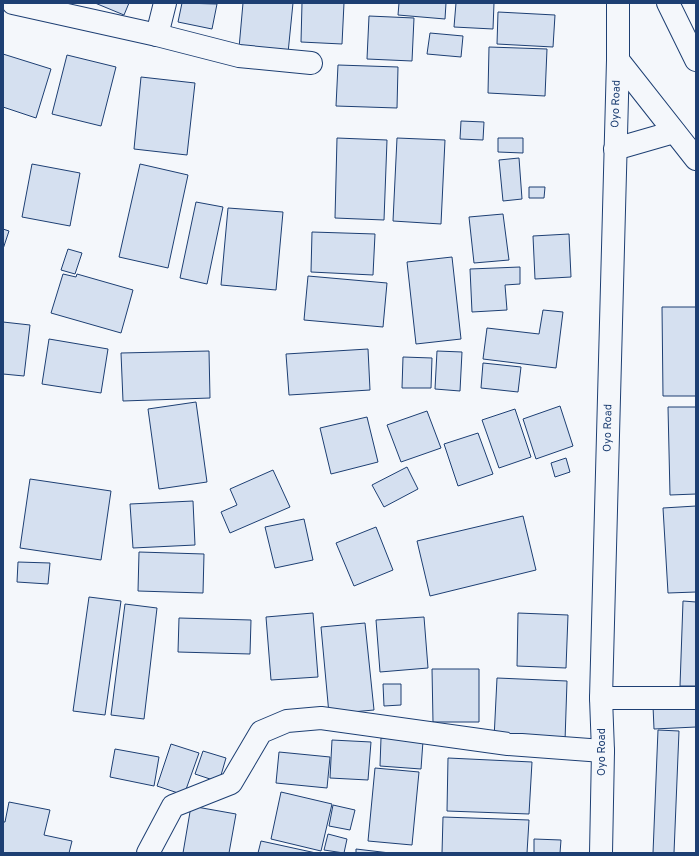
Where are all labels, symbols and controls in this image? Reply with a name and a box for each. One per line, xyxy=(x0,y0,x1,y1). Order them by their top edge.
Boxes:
street label: Oyo Road xyxy=(608,80,624,128)
street label: Oyo Road xyxy=(601,404,615,452)
street label: Oyo Road xyxy=(595,728,609,776)

